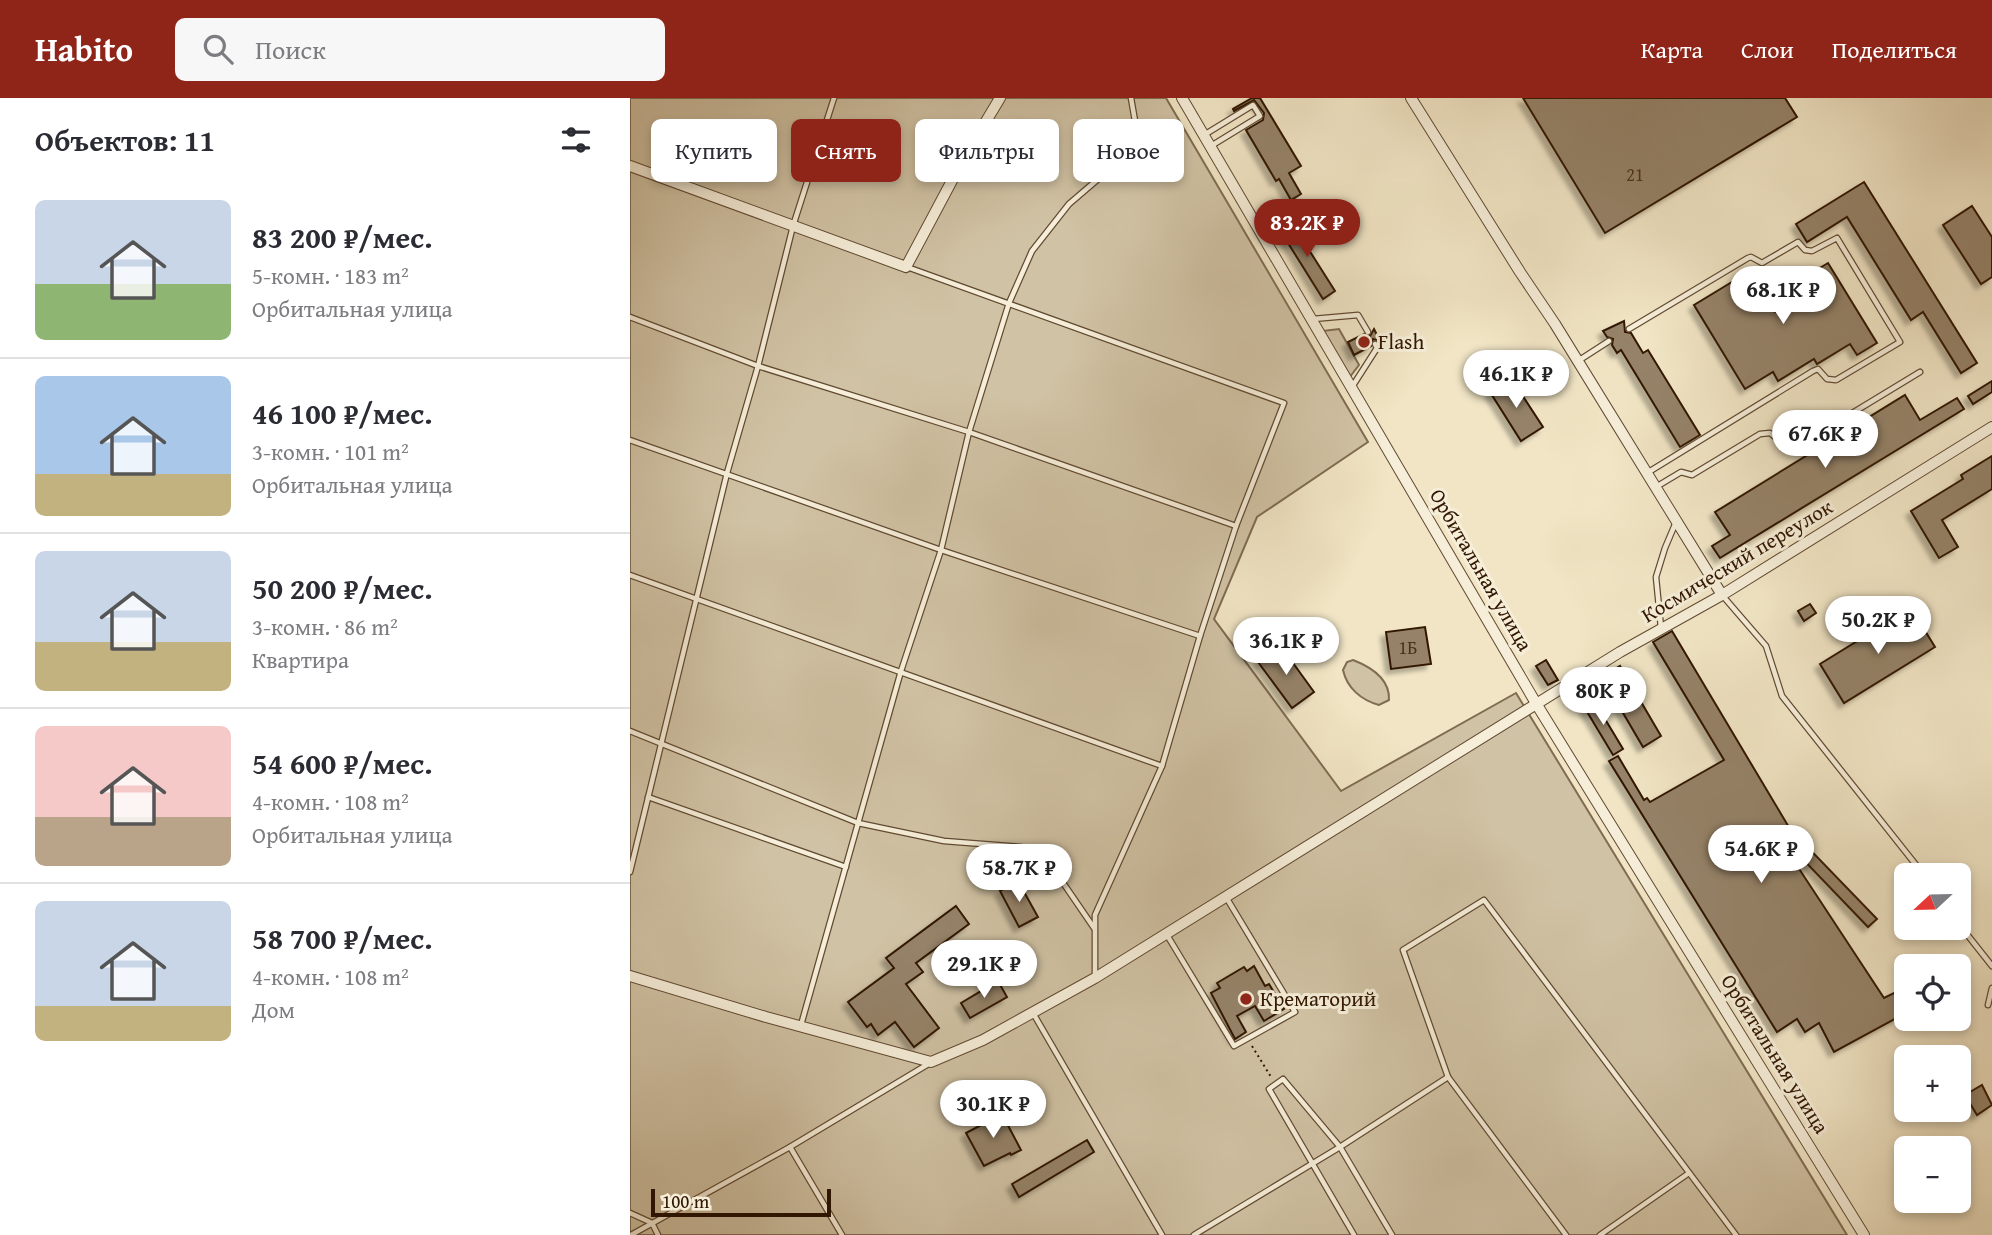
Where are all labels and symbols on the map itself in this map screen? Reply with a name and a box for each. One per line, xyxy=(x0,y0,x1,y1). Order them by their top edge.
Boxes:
house number: 21 xyxy=(1626,161,1644,188)
pin: 83.2K ₽ xyxy=(1242,200,1372,259)
pin: 68.1K ₽ xyxy=(1718,266,1848,326)
place label: Flash xyxy=(1378,326,1424,357)
marker: Flash xyxy=(1356,334,1372,350)
pin: 46.1K ₽ xyxy=(1451,350,1581,410)
pin: 67.6K ₽ xyxy=(1760,410,1890,470)
street label: Орбитальная улица xyxy=(1422,483,1541,657)
street label: Космический переулок xyxy=(1635,491,1838,630)
pin: 50.2K ₽ xyxy=(1813,596,1943,656)
pin: 36.1K ₽ xyxy=(1221,618,1351,677)
house number: 1Б xyxy=(1399,634,1417,661)
pin: 80K ₽ xyxy=(1554,668,1652,727)
pin: 54.6K ₽ xyxy=(1696,826,1826,885)
pin: 58.7K ₽ xyxy=(954,844,1084,904)
north arrow xyxy=(1894,863,1970,940)
pin: 29.1K ₽ xyxy=(919,940,1049,1000)
street label: Орбитальная улица xyxy=(1714,968,1837,1140)
place label: Крематорий xyxy=(1260,983,1376,1014)
marker: Крематорий xyxy=(1238,991,1254,1007)
pin: 30.1K ₽ xyxy=(928,1080,1058,1140)
scale bar xyxy=(651,1186,831,1218)

